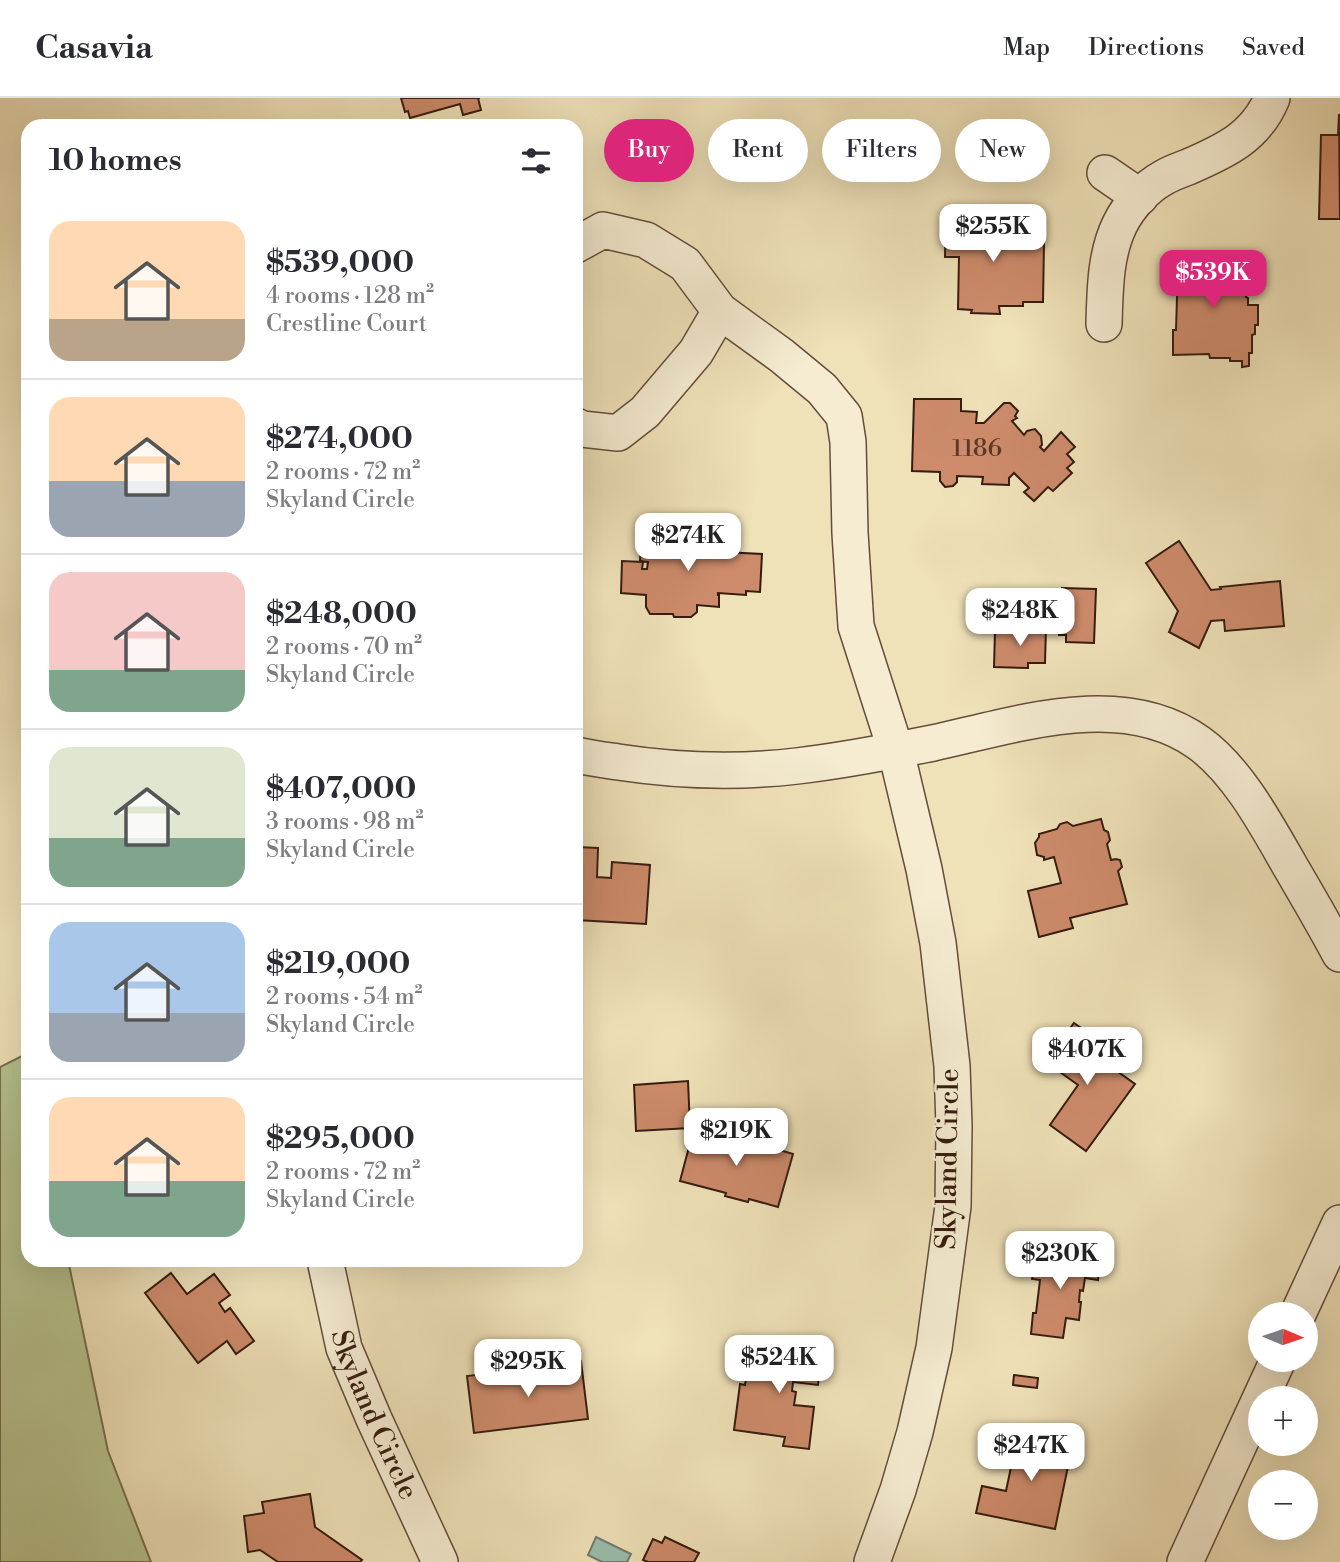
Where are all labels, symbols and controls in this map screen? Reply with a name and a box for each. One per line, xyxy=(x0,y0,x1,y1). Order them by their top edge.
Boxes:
text: Casavia xyxy=(35,28,153,69)
text: Map xyxy=(1003,33,1050,63)
text: Directions xyxy=(1088,33,1204,63)
text: Saved xyxy=(1242,33,1305,63)
chip: Buy xyxy=(604,119,694,182)
chip: Rent xyxy=(708,119,808,182)
chip: Filters xyxy=(822,119,941,182)
chip: New xyxy=(955,119,1050,182)
text: 10 homes xyxy=(49,142,182,180)
icon: filters xyxy=(517,142,555,180)
pin: $255K xyxy=(944,204,1042,264)
text: $255K xyxy=(955,213,1031,241)
text: $539,000 xyxy=(266,244,414,282)
icon: home xyxy=(105,249,189,333)
pin: $539K xyxy=(1164,250,1262,310)
text: $539K xyxy=(1176,259,1250,287)
text: 4 rooms · 128 m² xyxy=(266,282,434,310)
text: Crestline Court xyxy=(266,310,427,338)
text: $274,000 xyxy=(266,420,413,458)
icon: home xyxy=(105,425,189,509)
house number: 1186 xyxy=(952,434,1002,464)
text: 2 rooms · 72 m² xyxy=(266,458,420,486)
text: Skyland Circle xyxy=(266,486,415,514)
pin: $274K xyxy=(639,514,737,573)
text: $274K xyxy=(651,522,725,550)
pin: $248K xyxy=(971,588,1069,648)
text: $248,000 xyxy=(266,595,417,633)
text: $248K xyxy=(982,597,1058,625)
icon: home xyxy=(105,600,189,684)
text: 2 rooms · 70 m² xyxy=(266,633,422,661)
text: Skyland Circle xyxy=(266,661,415,689)
text: $407,000 xyxy=(266,770,416,808)
icon: home xyxy=(105,775,189,859)
text: 3 rooms · 98 m² xyxy=(266,808,423,836)
text: Skyland Circle xyxy=(266,836,415,864)
text: $219,000 xyxy=(266,945,410,983)
icon: home xyxy=(105,950,189,1034)
text: 2 rooms · 54 m² xyxy=(266,983,423,1011)
text: Skyland Circle xyxy=(266,1011,415,1039)
pin: $407K xyxy=(1038,1028,1136,1087)
text: $407K xyxy=(1048,1036,1126,1064)
street label: Skyland Circle xyxy=(929,1068,967,1250)
pin: $219K xyxy=(687,1108,785,1168)
text: $219K xyxy=(700,1117,772,1145)
text: $295,000 xyxy=(266,1120,415,1158)
icon: home xyxy=(105,1125,189,1209)
text: 2 rooms · 72 m² xyxy=(266,1158,420,1186)
text: Skyland Circle xyxy=(266,1186,415,1214)
pin: $230K xyxy=(1011,1232,1109,1291)
text: $230K xyxy=(1021,1240,1099,1268)
north arrow xyxy=(1248,1302,1318,1372)
map controls xyxy=(1248,1302,1318,1540)
street label: Skyland Circle xyxy=(323,1327,426,1505)
pin: $524K xyxy=(730,1336,828,1395)
pin: $295K xyxy=(479,1340,577,1399)
text: $524K xyxy=(741,1344,817,1372)
text: $295K xyxy=(490,1348,566,1376)
button: + xyxy=(1248,1386,1318,1456)
pin: $247K xyxy=(982,1424,1080,1483)
text: $247K xyxy=(994,1432,1068,1460)
button: − xyxy=(1248,1470,1318,1540)

